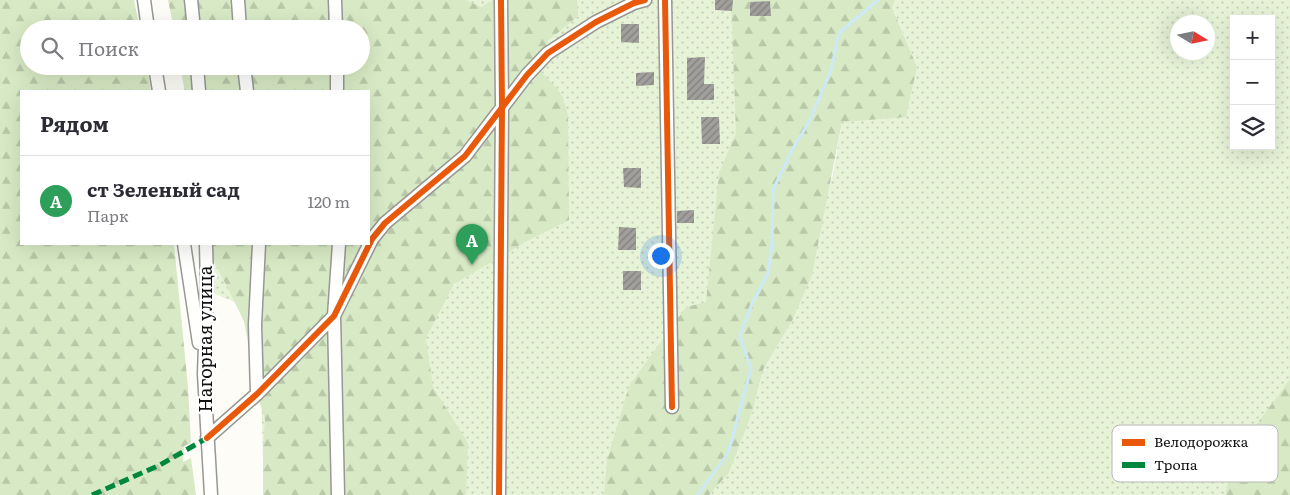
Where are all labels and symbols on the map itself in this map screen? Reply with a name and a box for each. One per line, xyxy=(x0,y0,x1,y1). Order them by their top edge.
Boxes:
north arrow xyxy=(1170,15,1215,60)
pin: A xyxy=(456,224,488,265)
your location xyxy=(648,243,674,269)
street label: Нагорная улица xyxy=(191,265,218,412)
legend xyxy=(1112,425,1278,482)
text: Велодорожка xyxy=(1154,431,1249,451)
text: Тропа xyxy=(1154,454,1198,474)

